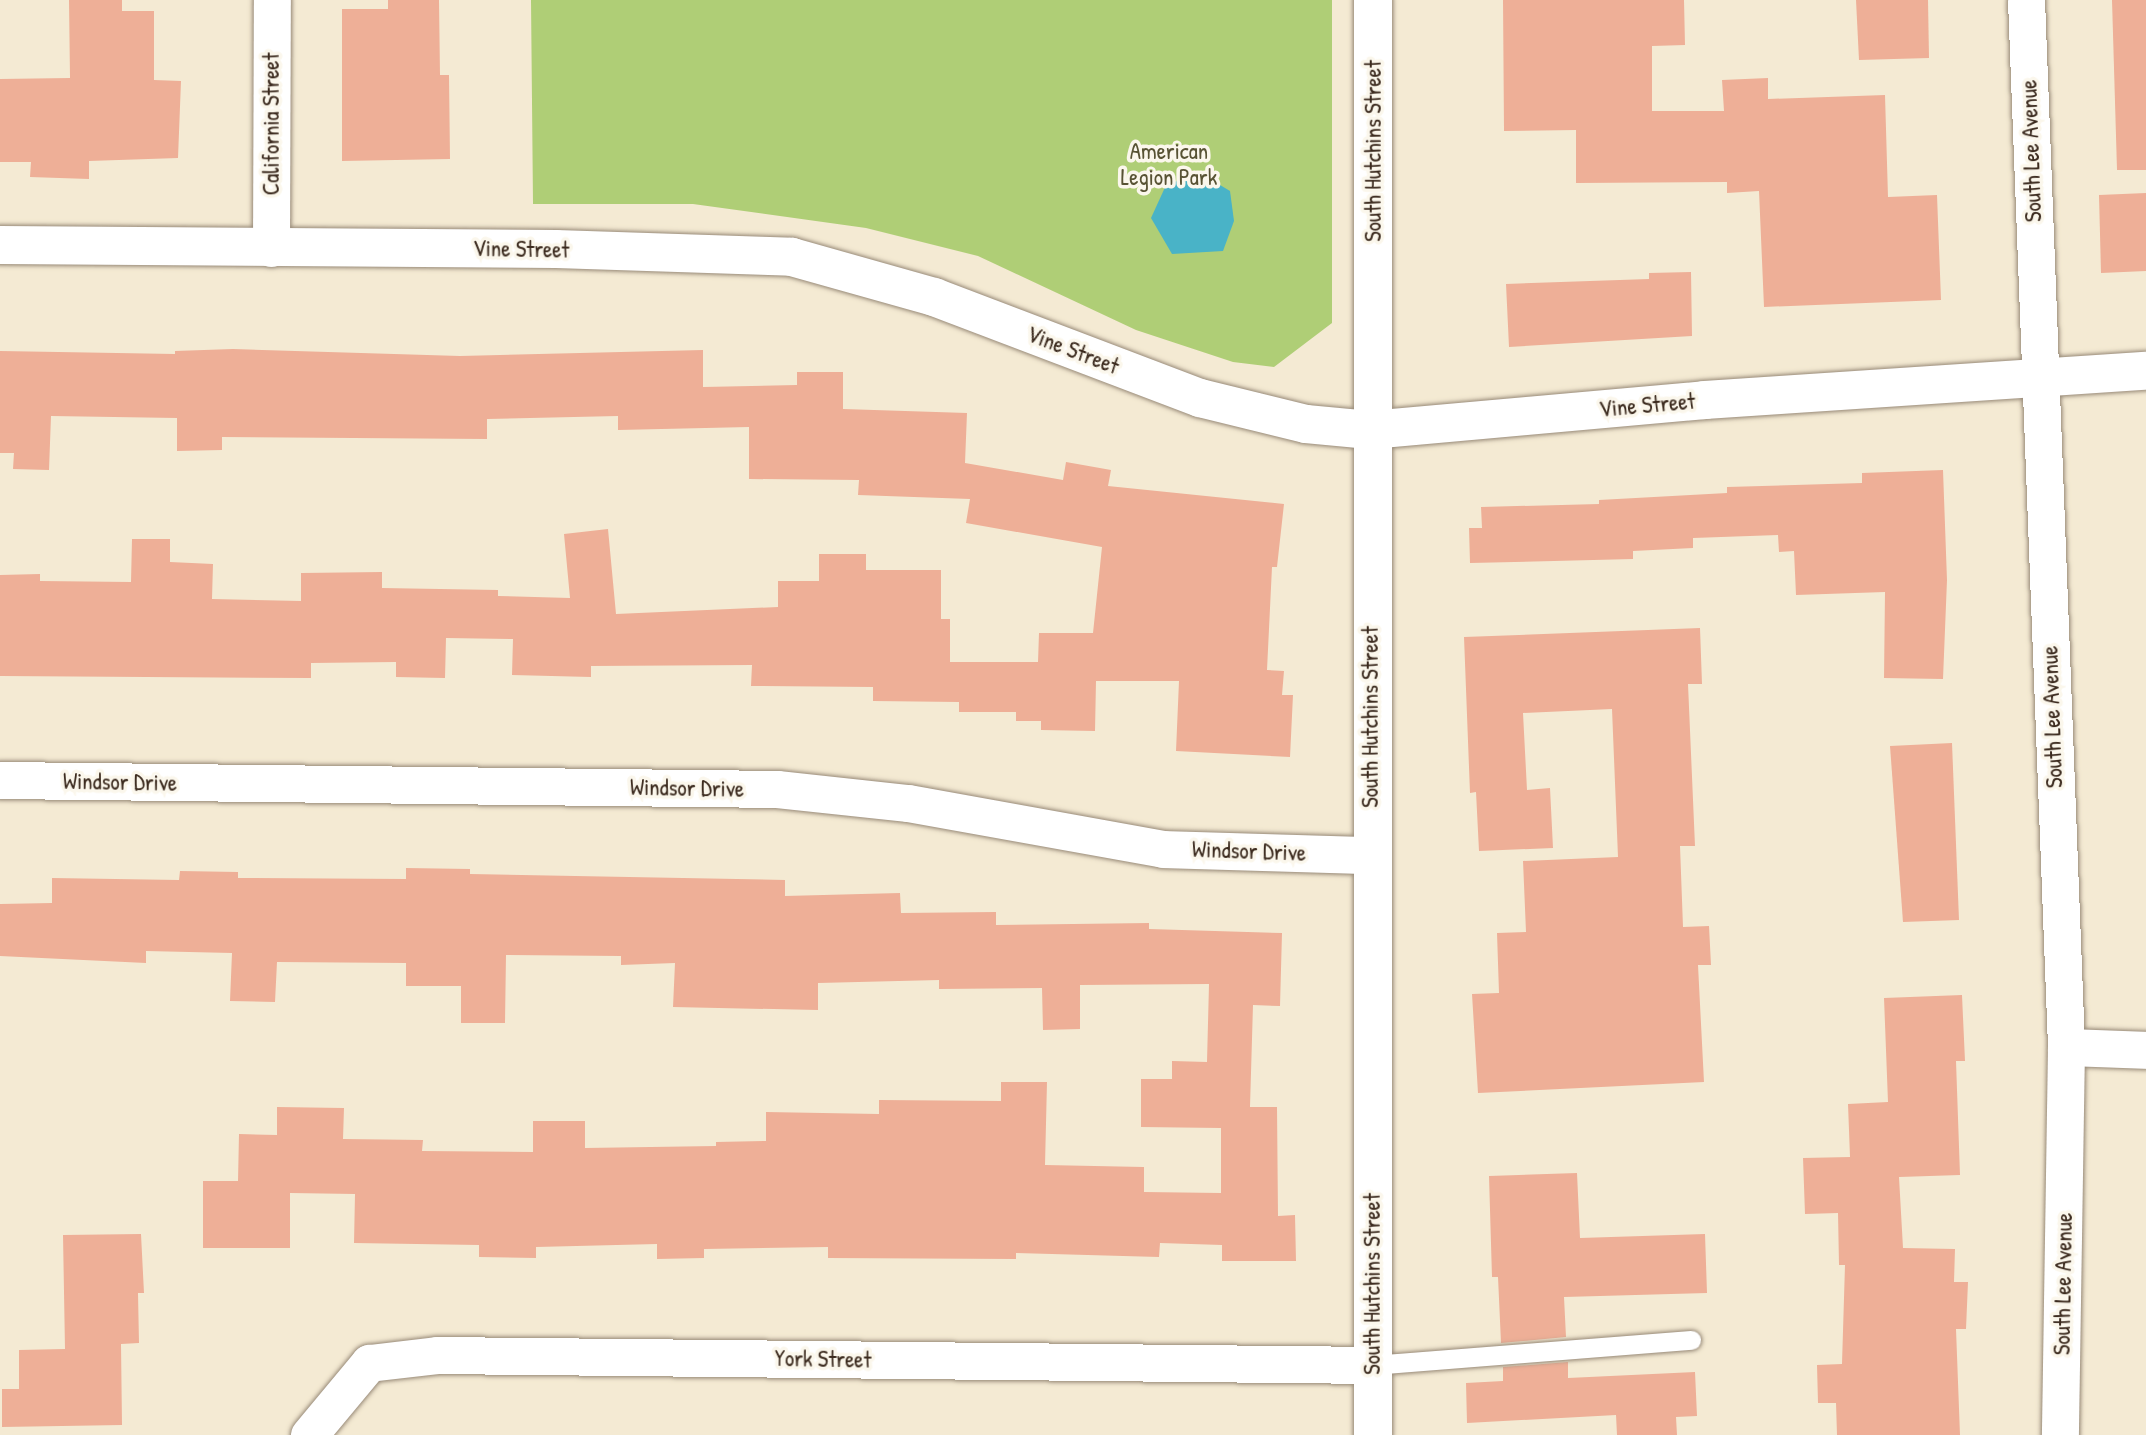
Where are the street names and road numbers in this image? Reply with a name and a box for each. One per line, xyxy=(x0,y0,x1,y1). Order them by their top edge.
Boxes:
street label: California Street xyxy=(257,53,285,195)
street label: South Hutchins Street xyxy=(1359,60,1387,242)
street label: South Lee Avenue xyxy=(2015,79,2047,223)
street label: Vine Street xyxy=(473,234,569,264)
street label: Vine Street xyxy=(1023,320,1123,380)
street label: Vine Street xyxy=(1598,387,1696,423)
street label: South Hutchins Street xyxy=(1356,626,1384,808)
street label: South Lee Avenue xyxy=(2036,645,2068,789)
street label: Windsor Drive xyxy=(63,767,177,797)
street label: Windsor Drive xyxy=(630,773,744,803)
street label: Windsor Drive xyxy=(1191,835,1307,867)
street label: South Hutchins Street xyxy=(1358,1193,1386,1375)
street label: South Lee Avenue xyxy=(2048,1213,2078,1355)
street label: York Street xyxy=(774,1344,872,1374)

